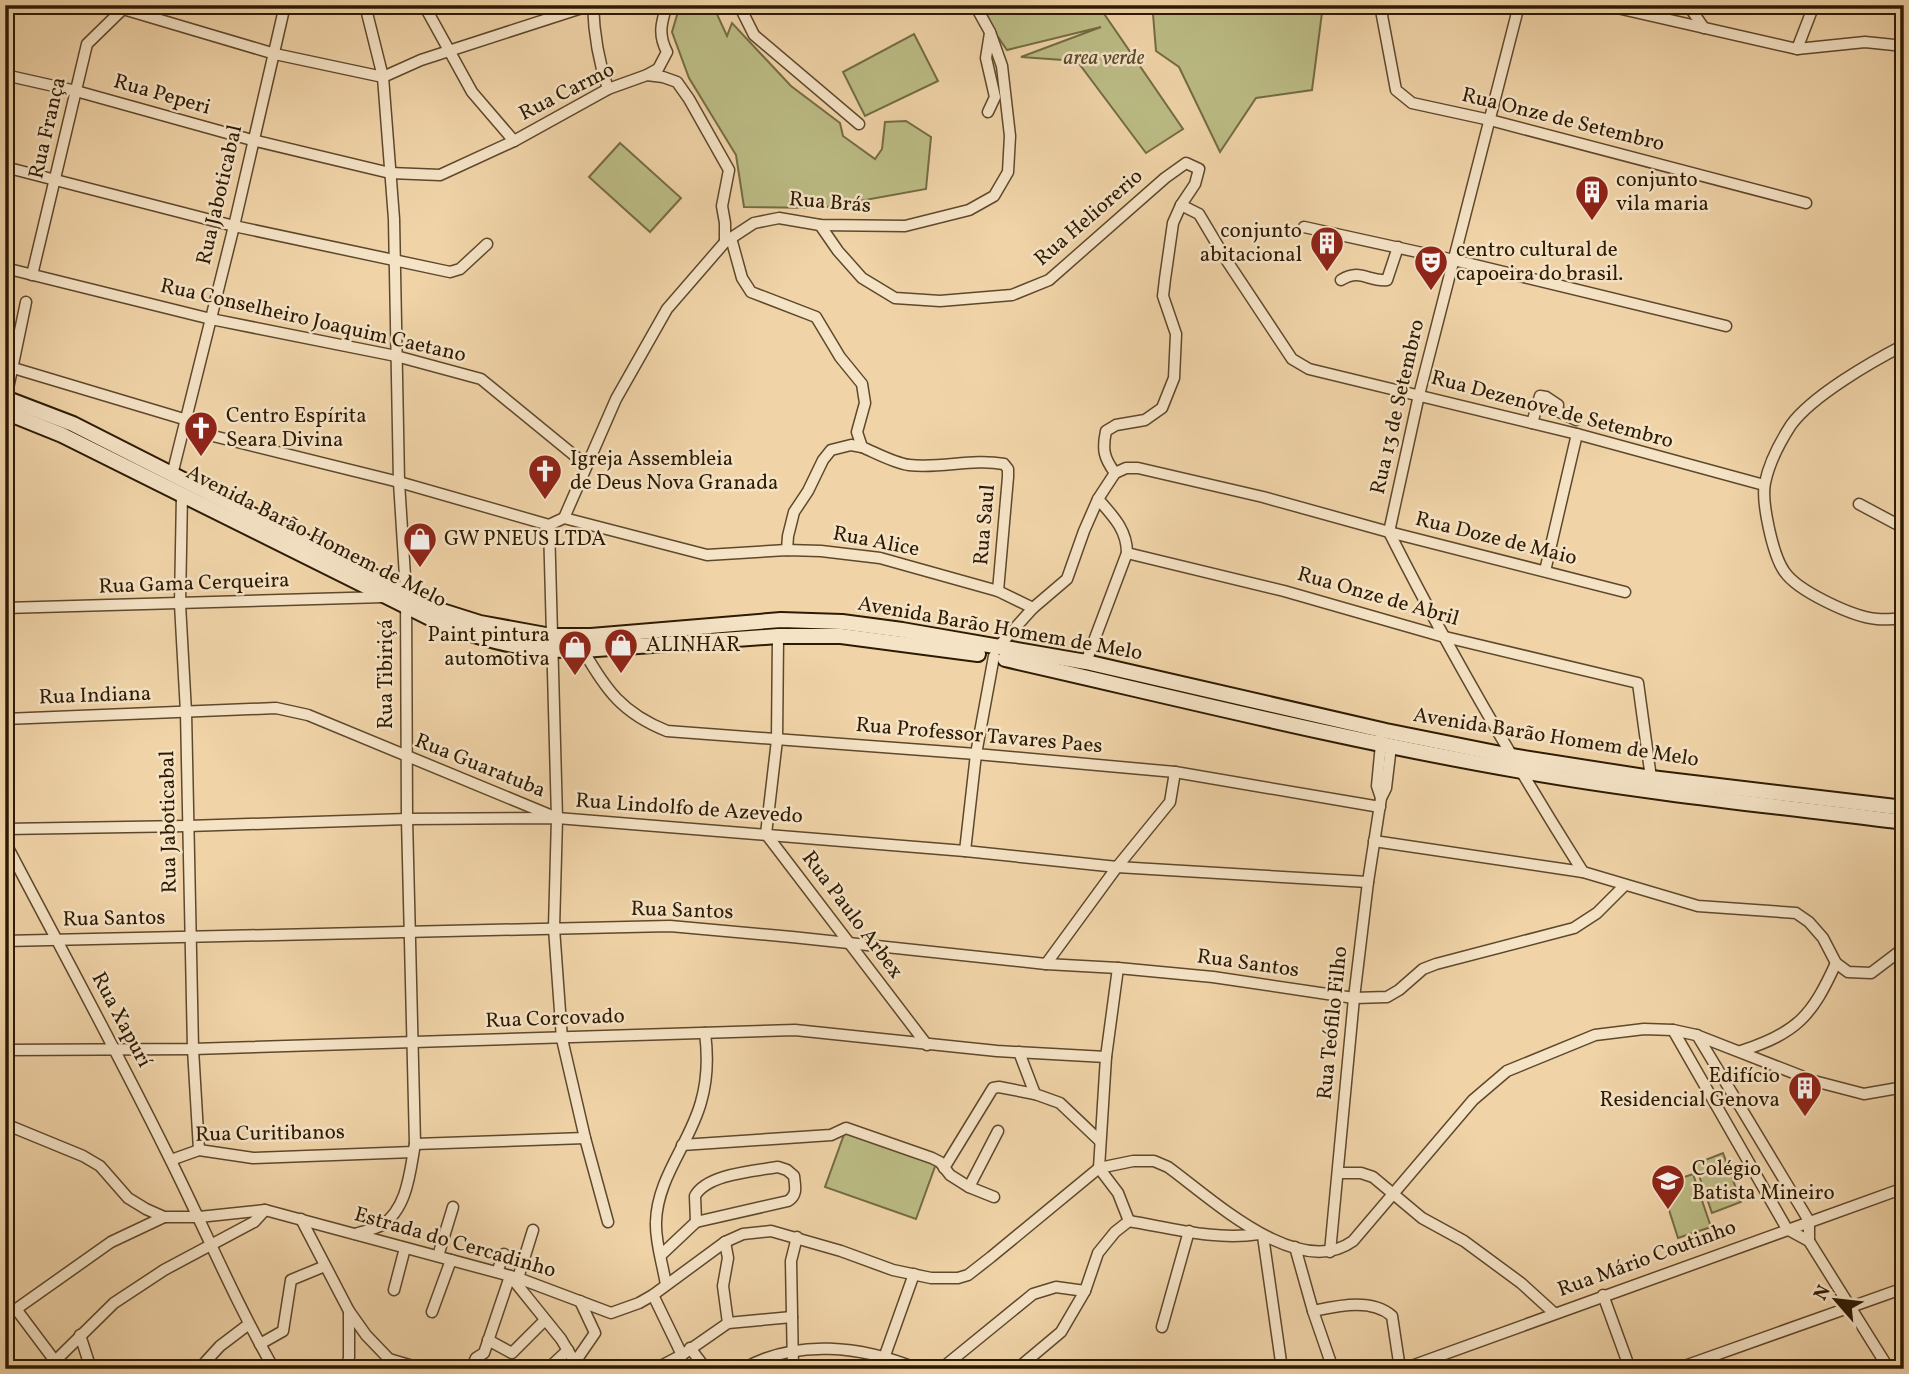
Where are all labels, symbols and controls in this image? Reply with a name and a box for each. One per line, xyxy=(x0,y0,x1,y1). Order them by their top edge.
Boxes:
park label: area verde xyxy=(1064,44,1145,73)
street label: Rua Carmo xyxy=(514,56,620,128)
street label: Rua Peperi xyxy=(110,67,214,123)
street label: Rua França xyxy=(22,74,74,182)
street label: Rua Onze de Setembro xyxy=(1459,81,1667,159)
street label: Rua Jaboticabal xyxy=(190,122,250,268)
street label: Rua Heliorerio xyxy=(1028,163,1150,273)
place label: conjunto vila maria xyxy=(1616,166,1709,219)
building icon: conjunto vila maria xyxy=(1573,173,1611,222)
street label: Rua Brás xyxy=(788,185,872,221)
place label: conjunto abitacional xyxy=(1200,217,1302,270)
building icon: conjunto abitacional xyxy=(1308,224,1346,273)
place label: centro cultural de capoeira do brasil. xyxy=(1456,236,1623,289)
theatre icon: centro cultural de capoeira do brasil. xyxy=(1412,243,1450,292)
street label: Rua Conselheiro Joaquim Caetano xyxy=(157,272,469,370)
street label: Rua 13 de Setembro xyxy=(1364,317,1432,497)
street label: Rua Dezenove de Setembro xyxy=(1428,364,1676,456)
place label: Centro Espírita Seara Divina xyxy=(226,402,367,455)
church icon: Centro Espírita Seara Divina xyxy=(182,409,220,458)
place label: Igreja Assembleia de Deus Nova Granada xyxy=(570,445,779,498)
church icon: Igreja Assembleia de Deus Nova Granada xyxy=(526,452,564,501)
street label: Avenida Barão Homem de Melo xyxy=(181,459,451,615)
street label: Rua Saul xyxy=(967,483,1003,567)
street label: Rua Doze de Maio xyxy=(1412,505,1580,573)
street label: Rua Alice xyxy=(830,519,922,565)
shop icon: GW PNEUS LTDA xyxy=(401,520,439,569)
place label: GW PNEUS LTDA xyxy=(444,525,606,554)
street label: Rua Onze de Abril xyxy=(1294,560,1462,634)
street label: Rua Gama Cerqueira xyxy=(98,566,290,602)
street label: Avenida Barão Homem de Melo xyxy=(855,590,1145,668)
street label: Rua Tibiriçá xyxy=(372,619,401,729)
place label: Paint pintura automotiva xyxy=(428,621,550,674)
shop icon: ALINHAR xyxy=(602,626,640,675)
shop icon: Paint pintura automotiva xyxy=(556,628,594,677)
place label: ALINHAR xyxy=(646,631,741,660)
street label: Rua Indiana xyxy=(38,680,152,712)
street label: Avenida Barão Homem de Melo xyxy=(1411,701,1701,775)
street label: Rua Professor Tavares Paes xyxy=(854,711,1104,761)
street label: Rua Guaratuba xyxy=(410,727,550,805)
street label: Rua Jaboticabal xyxy=(153,750,185,894)
street label: Rua Lindolfo de Azevedo xyxy=(574,787,804,831)
street label: Rua Paulo Arbex xyxy=(794,845,910,985)
street label: Rua Santos xyxy=(630,895,734,927)
street label: Rua Santos xyxy=(62,904,166,934)
street label: Rua Santos xyxy=(1195,942,1301,986)
street label: Rua Teófilo Filho xyxy=(1311,945,1355,1101)
street label: Rua Xapurí xyxy=(84,967,159,1073)
street label: Rua Corcovado xyxy=(485,1002,625,1036)
place label: Edifício Residencial Genova xyxy=(1599,1062,1780,1115)
building icon: Edifício Residencial Genova xyxy=(1786,1069,1824,1118)
street label: Rua Curitibanos xyxy=(195,1118,345,1150)
place label: Colégio Batista Mineiro xyxy=(1692,1155,1835,1208)
school or university icon: Colégio Batista Mineiro xyxy=(1649,1162,1687,1211)
street label: Estrada do Cercadinho xyxy=(351,1200,559,1286)
street label: Rua Mário Coutinho xyxy=(1554,1213,1740,1305)
north arrow xyxy=(1800,1266,1870,1336)
text: N xyxy=(1808,1281,1838,1305)

